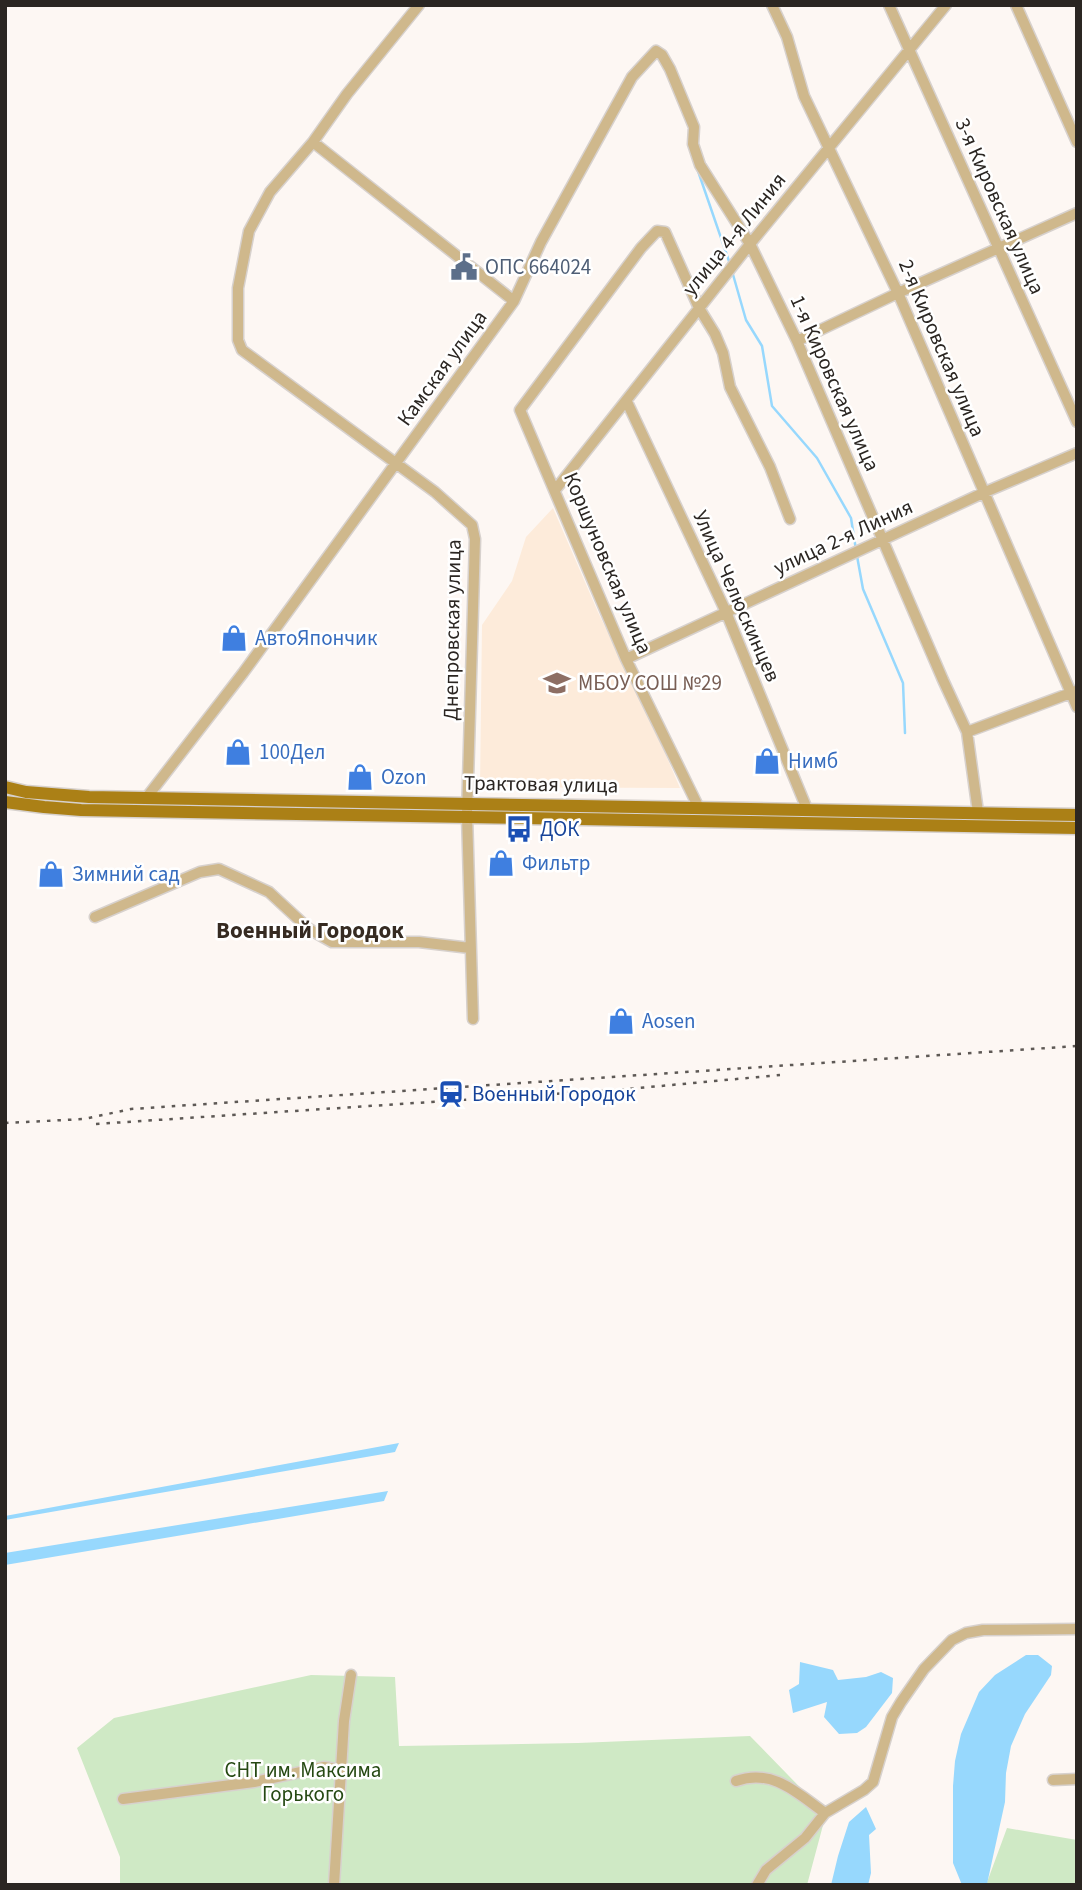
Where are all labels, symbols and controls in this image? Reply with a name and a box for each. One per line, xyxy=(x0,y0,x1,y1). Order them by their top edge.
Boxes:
street label: 3-я Кировская улица xyxy=(948,113,1052,299)
street label: улица 4-я Линия xyxy=(675,166,793,302)
public building icon: ОПС 664024 xyxy=(449,252,479,282)
place label: ОПС 664024 xyxy=(485,252,591,282)
street label: 2-я Кировская улица xyxy=(891,255,993,441)
street label: 1-я Кировская улица xyxy=(783,290,887,476)
street label: Камская улица xyxy=(390,304,494,432)
street label: Коршуновская улица xyxy=(556,467,660,659)
street label: улица 2-я Линия xyxy=(768,492,918,582)
street label: Улица Челюскинцев xyxy=(686,505,788,687)
street label: Днепровская улица xyxy=(435,539,469,721)
shop icon: АвтоЯпончик xyxy=(219,623,249,653)
place label: АвтоЯпончик xyxy=(255,623,378,653)
school or university icon: МБОУ СОШ №29 xyxy=(542,668,572,698)
place label: МБОУ СОШ №29 xyxy=(578,668,722,698)
shop icon: 100Дел xyxy=(223,737,253,767)
place label: 100Дел xyxy=(259,737,325,767)
shop icon: Нимб xyxy=(752,746,782,776)
place label: Нимб xyxy=(788,746,838,776)
shop icon: Ozon xyxy=(345,762,375,792)
place label: Ozon xyxy=(381,762,426,792)
street label: Трактовая улица xyxy=(464,768,618,800)
bus stop icon: ДОК xyxy=(504,814,534,844)
place label: ДОК xyxy=(540,814,580,844)
shop icon: Фильтр xyxy=(486,848,516,878)
place label: Фильтр xyxy=(522,848,591,878)
shop icon: Зимний сад xyxy=(36,859,66,889)
place label: Зимний сад xyxy=(72,859,180,889)
district label: Военный Городок xyxy=(216,914,404,947)
shop icon: Aosen xyxy=(606,1006,636,1036)
place label: Aosen xyxy=(642,1006,695,1036)
station icon: Военный Городок xyxy=(436,1079,466,1109)
place label: Военный Городок xyxy=(472,1079,636,1109)
park label: СНТ им. Максима Горького xyxy=(225,1755,381,1809)

